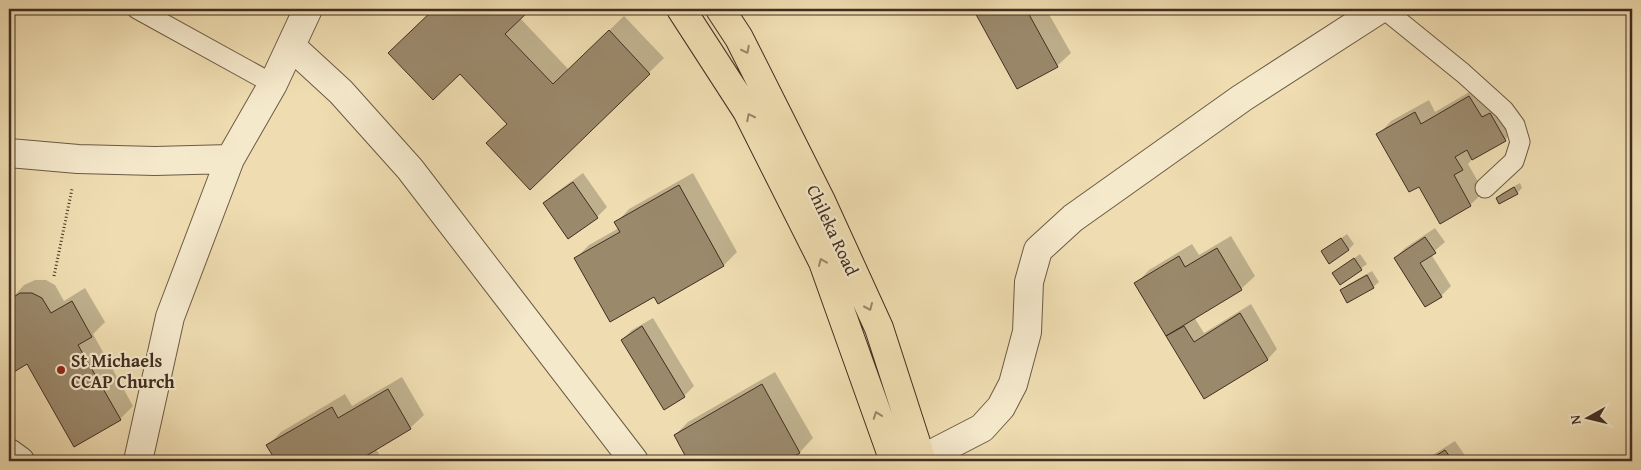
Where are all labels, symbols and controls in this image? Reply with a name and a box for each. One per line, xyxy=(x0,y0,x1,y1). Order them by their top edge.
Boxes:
one-way arrow xyxy=(739,45,750,54)
one-way arrow xyxy=(746,113,756,122)
street label: Chileka Road xyxy=(800,180,866,280)
one-way arrow xyxy=(818,258,829,267)
one-way arrow xyxy=(863,302,873,311)
place label: St Michaels CCAP Church xyxy=(71,347,175,395)
marker: St Michaels CCAP Church xyxy=(55,364,67,376)
north arrow xyxy=(1564,392,1614,442)
one-way arrow xyxy=(873,412,883,420)
text: N xyxy=(1564,413,1586,426)

